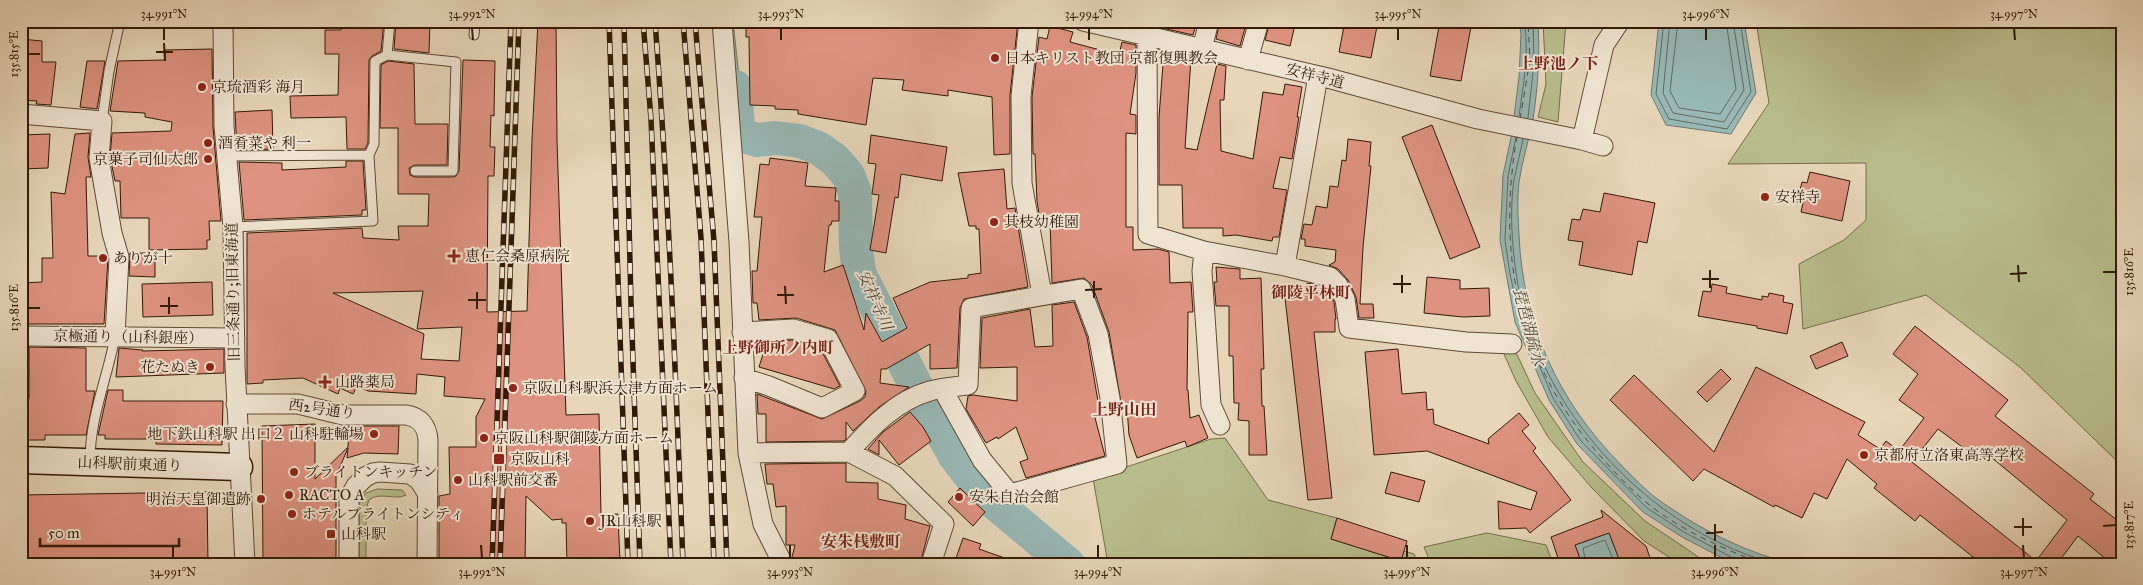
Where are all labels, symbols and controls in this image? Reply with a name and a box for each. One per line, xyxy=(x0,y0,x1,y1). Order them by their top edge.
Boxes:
text: 34.991°N xyxy=(141,7,187,21)
text: 34.992°N xyxy=(448,7,496,21)
text: 34.993°N xyxy=(758,7,804,21)
text: 34.994°N xyxy=(1065,7,1113,21)
text: 34.995°N xyxy=(1374,7,1422,21)
text: 34.996°N xyxy=(1682,7,1730,21)
text: 34.997°N xyxy=(1990,7,2038,21)
text: 135.815°E xyxy=(7,30,21,77)
place label: 日本キリスト教団 京都復興教会 xyxy=(1005,49,1218,67)
marker: 日本キリスト教団 京都復興教会 xyxy=(989,52,1001,64)
district label: 上野池ノ下 xyxy=(1518,54,1598,73)
street label: 安祥寺道 xyxy=(1284,60,1346,92)
place label: 京琉酒彩 海月 xyxy=(212,78,305,96)
marker: 京琉酒彩 海月 xyxy=(196,81,208,93)
place label: 酒肴菜や 利一 xyxy=(218,134,311,152)
marker: 酒肴菜や 利一 xyxy=(202,137,214,149)
place label: 京菓子司仙太郎 xyxy=(93,150,198,168)
marker: 京菓子司仙太郎 xyxy=(202,153,214,165)
place label: 安祥寺 xyxy=(1775,188,1820,206)
marker: 安祥寺 xyxy=(1759,191,1771,203)
place label: 其枝幼稚園 xyxy=(1004,213,1079,231)
marker: 其枝幼稚園 xyxy=(988,216,1000,228)
street label: 旧三条通り;旧東海道 xyxy=(223,222,243,362)
place label: 恵仁会桑原病院 xyxy=(465,247,570,265)
text: 135.816°E xyxy=(2122,248,2136,296)
place label: ありが十 xyxy=(113,249,173,267)
marker: 恵仁会桑原病院 xyxy=(447,249,461,263)
marker: ありが十 xyxy=(97,252,109,264)
water label: 安祥寺川 xyxy=(853,267,898,335)
district label: 御陵平林町 xyxy=(1271,283,1351,302)
text: 135.816°E xyxy=(7,284,21,332)
water label: 琵琶湖疏水 xyxy=(1509,286,1549,370)
street label: 京極通り（山科銀座） xyxy=(53,327,203,347)
district label: 上野御所ノ内町 xyxy=(722,338,834,357)
place label: 花たぬき xyxy=(140,358,200,376)
marker: 花たぬき xyxy=(204,361,216,373)
place label: 山路薬局 xyxy=(335,373,395,391)
marker: 山路薬局 xyxy=(319,376,331,388)
place label: 京阪山科駅浜大津方面ホーム xyxy=(523,379,718,397)
marker: 京阪山科駅浜大津方面ホーム xyxy=(507,382,519,394)
street label: 西2号通り xyxy=(287,395,357,423)
district label: 上野山田 xyxy=(1092,400,1156,419)
place label: 地下鉄山科駅 出口２ 山科駐輪場 xyxy=(148,425,364,443)
marker: 地下鉄山科駅 出口２ 山科駐輪場 xyxy=(368,428,380,440)
place label: 京阪山科駅御陵方面ホーム xyxy=(494,429,674,447)
marker: 京阪山科駅御陵方面ホーム xyxy=(478,432,490,444)
place label: 京都府立洛東高等学校 xyxy=(1874,446,2024,464)
marker: 京都府立洛東高等学校 xyxy=(1858,449,1870,461)
place label: 京阪山科 xyxy=(510,450,570,468)
marker: 京阪山科 xyxy=(492,452,506,466)
street label: 山科駅前東通り xyxy=(77,453,183,475)
place label: ブライトンキッチン xyxy=(304,463,438,481)
marker: ブライトンキッチン xyxy=(288,466,300,478)
place label: 山科駅前交番 xyxy=(468,471,558,489)
marker: 山科駅前交番 xyxy=(452,474,464,486)
place label: RACTO A xyxy=(299,486,365,504)
place label: 安朱自治会館 xyxy=(969,488,1059,506)
marker: RACTO A xyxy=(283,489,295,501)
place label: 明治天皇御遺跡 xyxy=(146,490,251,508)
marker: 安朱自治会館 xyxy=(953,491,965,503)
marker: 明治天皇御遺跡 xyxy=(255,493,267,505)
text: 135.817°E xyxy=(2122,501,2136,549)
place label: ホテルブライトンシティ xyxy=(302,505,464,523)
marker: ホテルブライトンシティ xyxy=(286,508,298,520)
place label: JR山科駅 xyxy=(598,512,662,531)
scale bar xyxy=(40,515,179,547)
marker: JR山科駅 xyxy=(584,515,596,527)
text: 50 m xyxy=(48,524,80,542)
place label: 山科駅 xyxy=(341,525,386,543)
marker: 山科駅 xyxy=(325,528,337,540)
district label: 安朱桟敷町 xyxy=(821,532,901,551)
text: 34.991°N xyxy=(150,565,196,579)
text: 34.992°N xyxy=(458,565,506,579)
text: 34.993°N xyxy=(767,565,813,579)
text: 34.994°N xyxy=(1074,565,1122,579)
text: 34.995°N xyxy=(1383,565,1431,579)
text: 34.996°N xyxy=(1691,565,1739,579)
text: 34.997°N xyxy=(2000,565,2048,579)

